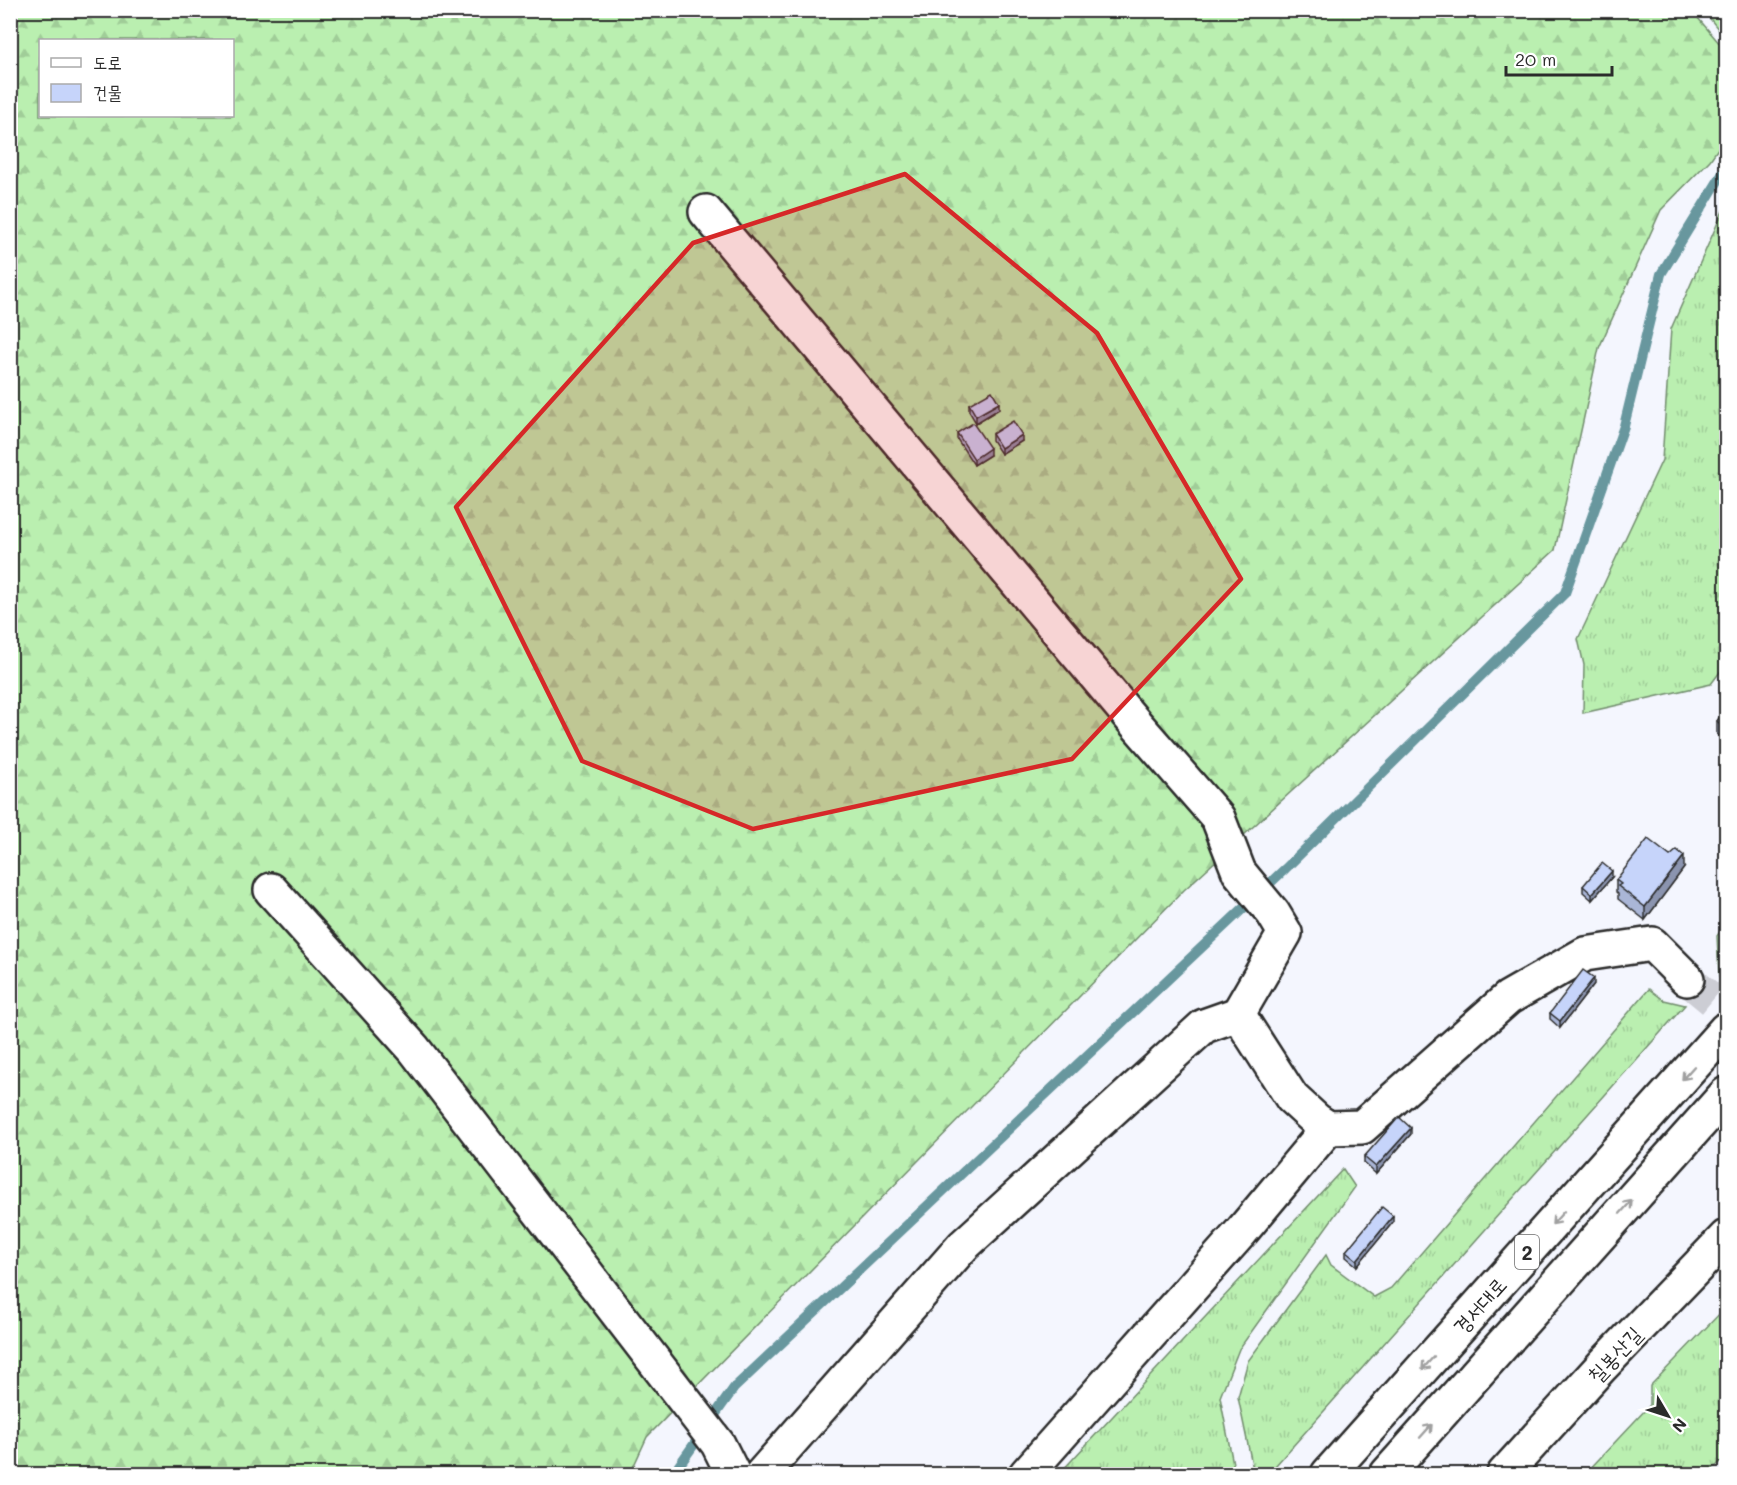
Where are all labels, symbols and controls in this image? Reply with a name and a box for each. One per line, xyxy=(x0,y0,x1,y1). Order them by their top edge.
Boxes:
legend xyxy=(39,39,234,117)
scale bar xyxy=(1506,39,1612,77)
text: 20 m xyxy=(1515,47,1556,71)
text: 도로 xyxy=(93,50,122,74)
text: 건물 xyxy=(93,80,122,104)
one-way arrow xyxy=(1681,1065,1695,1080)
one-way arrow xyxy=(1619,1200,1633,1215)
one-way arrow xyxy=(1551,1210,1565,1225)
road number: 2 xyxy=(1515,1235,1539,1269)
street label: 경서대로 xyxy=(1446,1271,1512,1339)
street label: 칠봉산길 xyxy=(1581,1320,1647,1388)
one-way arrow xyxy=(1421,1356,1435,1371)
north arrow xyxy=(1638,1386,1698,1446)
text: N xyxy=(1668,1414,1692,1437)
one-way arrow xyxy=(1419,1424,1433,1439)

